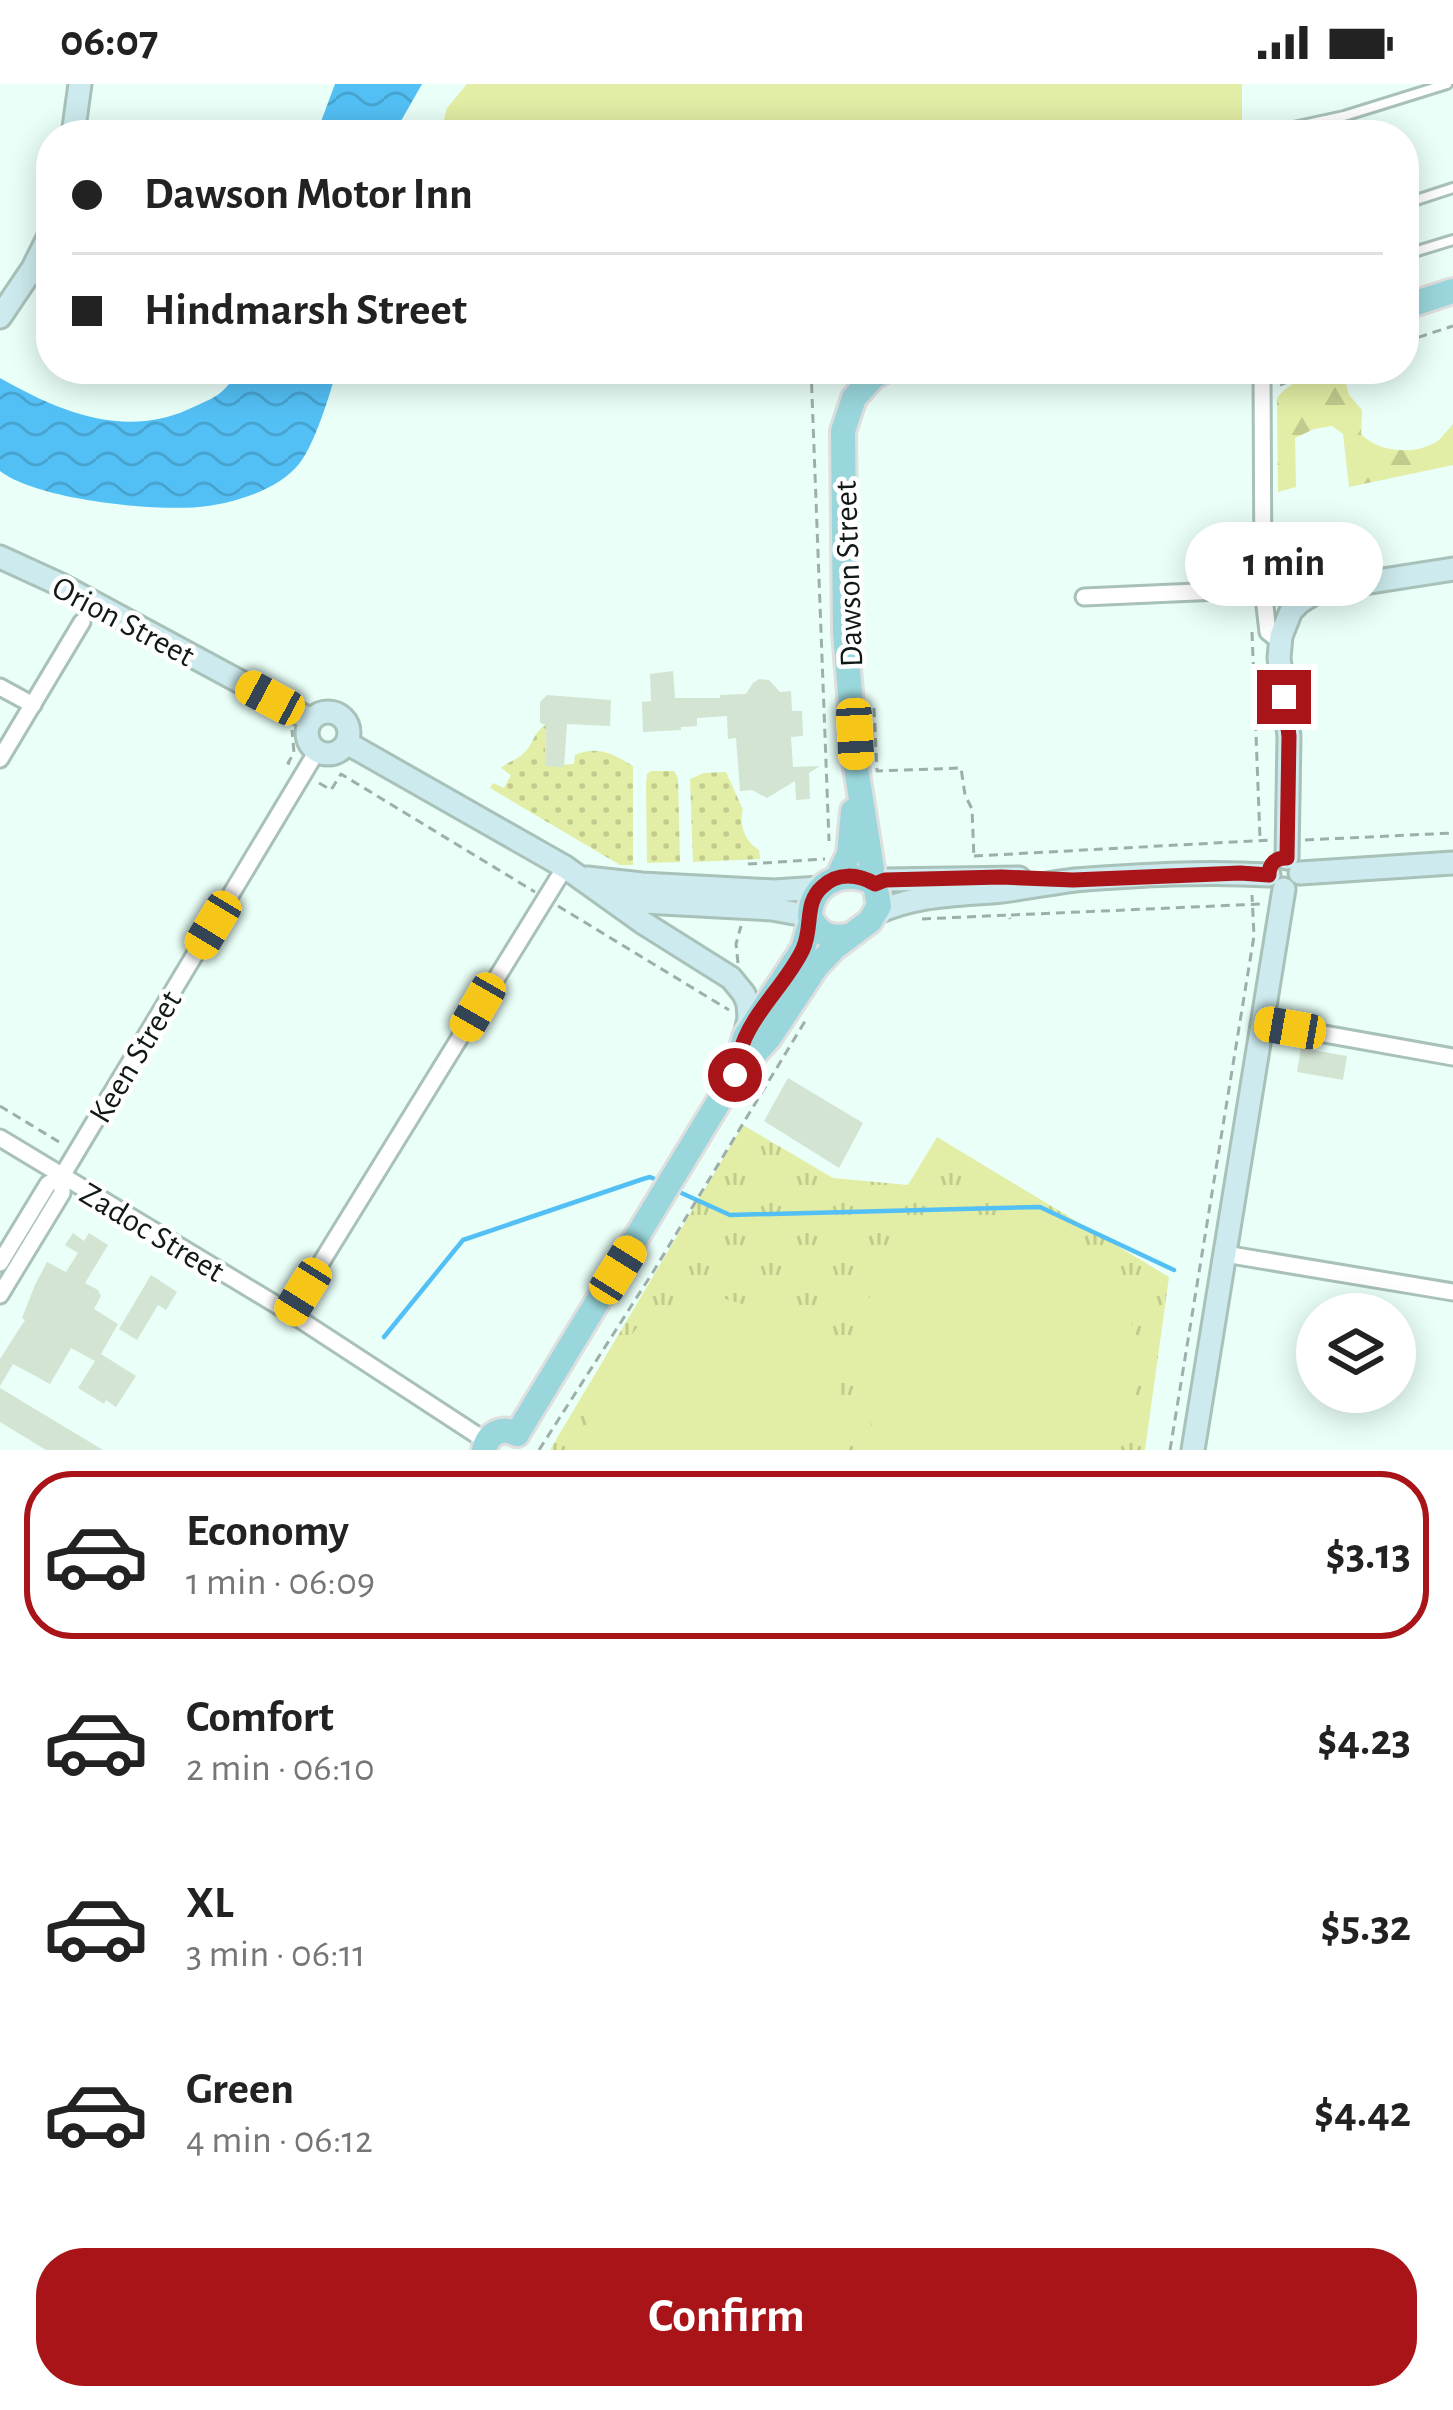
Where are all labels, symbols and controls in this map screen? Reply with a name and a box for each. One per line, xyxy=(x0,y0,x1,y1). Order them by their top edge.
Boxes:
text: 06:07 xyxy=(60,19,158,64)
text: Dawson Motor Inn xyxy=(144,172,473,217)
text: Hindmarsh Street xyxy=(144,288,467,333)
street label: Dawson Street xyxy=(830,480,869,668)
callout: 1 min xyxy=(1185,523,1383,607)
text: 1 min xyxy=(1243,544,1325,583)
street label: Orion Street xyxy=(46,571,200,674)
car xyxy=(230,665,310,731)
route end xyxy=(1257,670,1311,724)
car xyxy=(835,697,875,771)
car xyxy=(179,885,247,965)
car xyxy=(444,967,512,1047)
street label: Keen Street xyxy=(84,985,189,1129)
car xyxy=(1251,1004,1329,1052)
route start xyxy=(708,1048,762,1102)
street label: Zadoc Street xyxy=(74,1177,230,1289)
car xyxy=(584,1230,652,1310)
car xyxy=(269,1252,337,1332)
map controls xyxy=(1296,1293,1416,1413)
button: layers xyxy=(1296,1293,1416,1413)
icon: car xyxy=(42,1501,150,1609)
text: Economy xyxy=(186,1509,349,1554)
text: $3.13 xyxy=(1325,1532,1411,1577)
text: 1 min · 06:09 xyxy=(186,1563,375,1602)
icon: car xyxy=(42,1687,150,1795)
text: Comfort xyxy=(186,1695,334,1740)
text: $4.23 xyxy=(1317,1718,1411,1763)
text: 2 min · 06:10 xyxy=(186,1749,375,1788)
icon: car xyxy=(42,1873,150,1981)
text: XL xyxy=(186,1881,234,1926)
text: $5.32 xyxy=(1320,1904,1411,1949)
text: 3 min · 06:11 xyxy=(186,1935,366,1974)
icon: car xyxy=(42,2059,150,2167)
text: Green xyxy=(186,2067,294,2112)
text: $4.42 xyxy=(1314,2090,1411,2135)
text: 4 min · 06:12 xyxy=(186,2121,373,2160)
button: Confirm xyxy=(36,2248,1417,2386)

